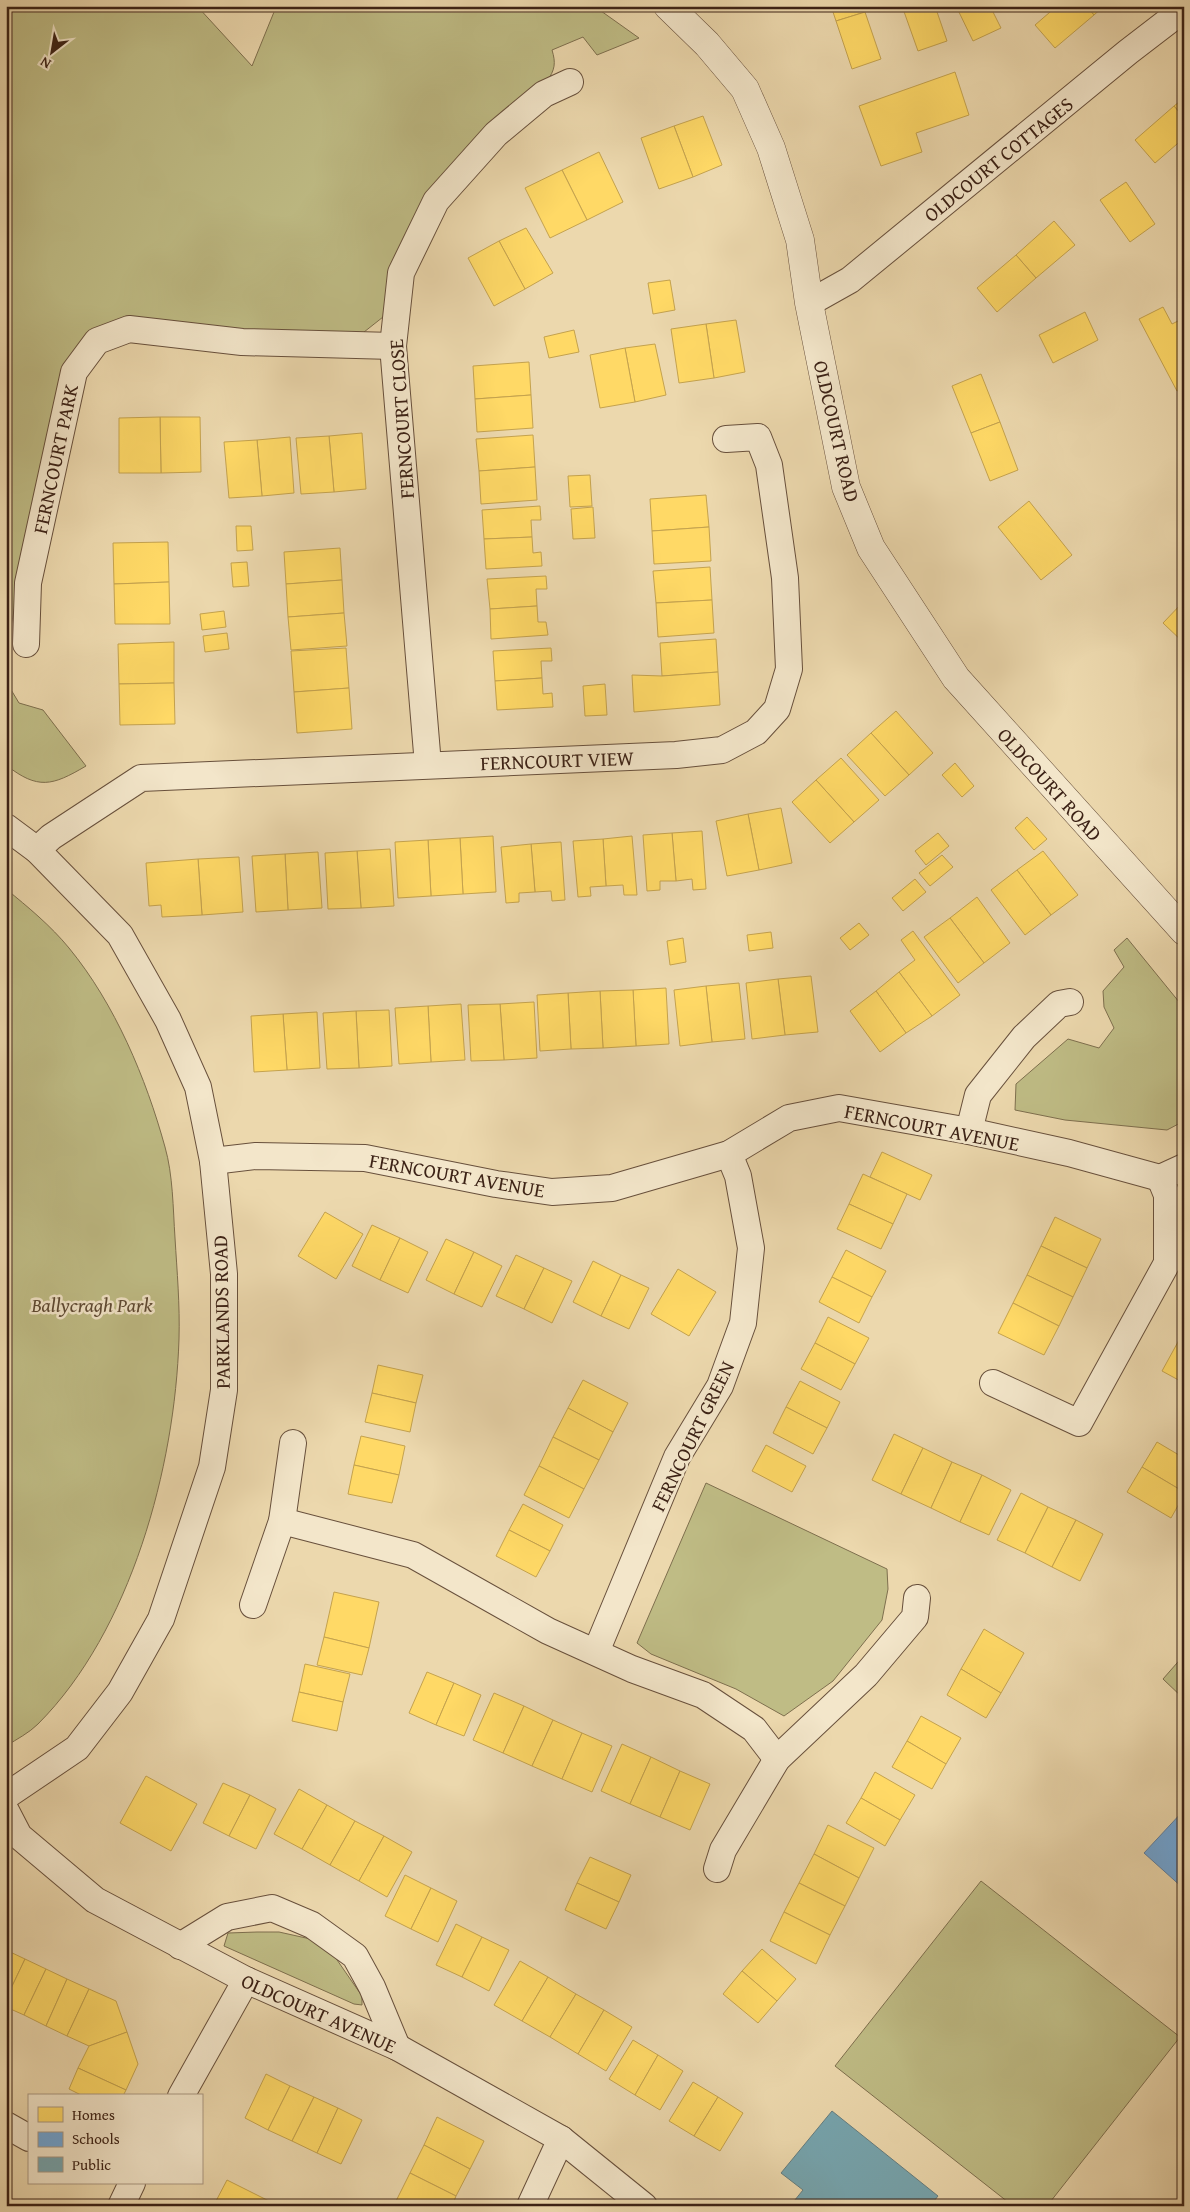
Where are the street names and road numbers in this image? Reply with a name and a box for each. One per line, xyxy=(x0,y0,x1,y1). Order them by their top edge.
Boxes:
street label: OLDCOURT COTTAGES xyxy=(917,90,1079,228)
street label: FERNCOURT CLOSE xyxy=(381,338,421,500)
street label: OLDCOURT ROAD xyxy=(807,357,867,505)
street label: FERNCOURT PARK xyxy=(25,381,85,537)
street label: OLDCOURT ROAD xyxy=(991,721,1109,847)
street label: FERNCOURT VIEW xyxy=(480,743,634,777)
street label: FERNCOURT AVENUE xyxy=(842,1096,1022,1158)
street label: FERNCOURT AVENUE xyxy=(367,1145,547,1205)
street label: PARKLANDS ROAD xyxy=(205,1235,237,1389)
street label: FERNCOURT GREEN xyxy=(643,1356,741,1516)
street label: OLDCOURT AVENUE xyxy=(237,1966,401,2060)

